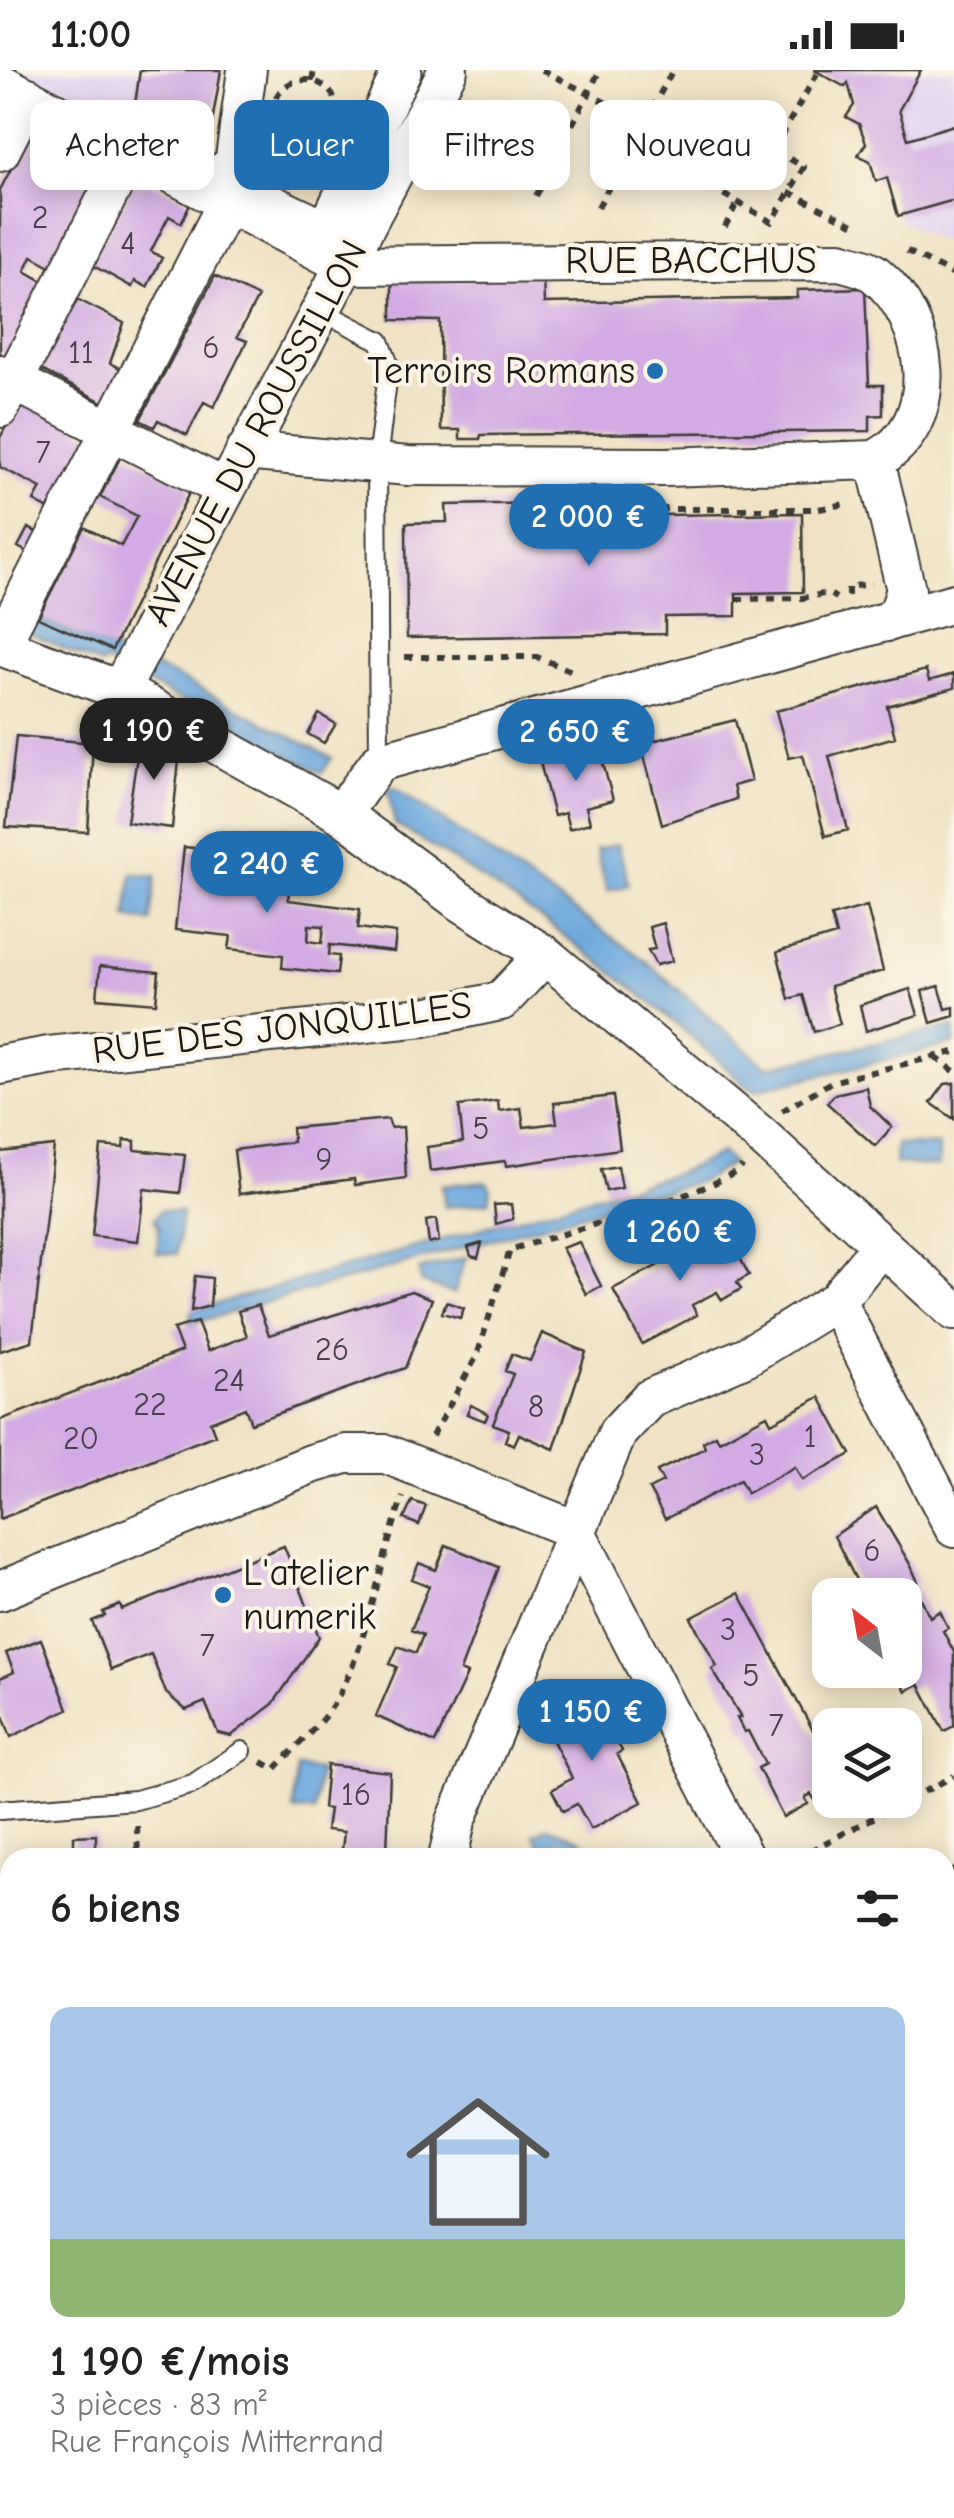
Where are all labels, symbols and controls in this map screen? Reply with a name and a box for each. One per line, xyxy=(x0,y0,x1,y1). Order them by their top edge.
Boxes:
text: 11:00 xyxy=(50,13,131,57)
chip: Acheter xyxy=(30,100,214,190)
chip: Louer xyxy=(234,100,389,190)
chip: Filtres xyxy=(409,100,570,190)
chip: Nouveau xyxy=(590,100,787,190)
house number: 2 xyxy=(32,199,48,236)
house number: 4 xyxy=(120,225,136,262)
street label: AVENUE DU ROUSSILLON xyxy=(136,233,376,633)
street label: RUE BACCHUS xyxy=(565,239,817,283)
house number: 6 xyxy=(202,329,220,366)
house number: 11 xyxy=(68,334,94,371)
place label: Terroirs Romans xyxy=(367,349,635,393)
marker: Terroirs Romans xyxy=(644,360,666,382)
house number: 7 xyxy=(35,434,51,471)
pin: 2 000 € xyxy=(497,484,681,569)
text: 2 000 € xyxy=(531,498,647,535)
pin: 1 190 € xyxy=(62,698,246,783)
pin: 2 650 € xyxy=(484,699,668,784)
text: 1 190 € xyxy=(101,712,207,749)
text: 2 650 € xyxy=(520,713,632,750)
pin: 2 240 € xyxy=(175,831,359,916)
text: 2 240 € xyxy=(212,845,322,882)
street label: RUE DES JONQUILLES xyxy=(90,983,474,1073)
house number: 5 xyxy=(472,1110,490,1147)
house number: 9 xyxy=(316,1141,333,1178)
pin: 1 260 € xyxy=(588,1199,772,1284)
text: 1 260 € xyxy=(626,1213,734,1250)
house number: 26 xyxy=(315,1331,349,1368)
house number: 24 xyxy=(213,1362,245,1399)
house number: 22 xyxy=(133,1386,167,1423)
house number: 8 xyxy=(528,1388,544,1425)
house number: 1 xyxy=(804,1418,816,1455)
house number: 20 xyxy=(63,1420,99,1457)
house number: 3 xyxy=(749,1436,765,1473)
house number: 6 xyxy=(863,1532,881,1569)
place label: L'atelier numerik xyxy=(243,1551,377,1639)
north arrow xyxy=(812,1578,922,1688)
map controls xyxy=(812,1578,922,1818)
marker: L'atelier numerik xyxy=(212,1584,234,1606)
house number: 3 xyxy=(720,1611,736,1648)
house number: 7 xyxy=(199,1627,215,1664)
house number: 5 xyxy=(742,1657,760,1694)
pin: 1 150 € xyxy=(500,1679,684,1764)
text: 1 150 € xyxy=(539,1693,645,1730)
house number: 7 xyxy=(768,1707,784,1744)
button: layers xyxy=(812,1708,922,1818)
house number: 16 xyxy=(341,1776,371,1813)
icon: filters xyxy=(850,1881,905,1936)
text: 6 biens xyxy=(50,1884,180,1933)
icon: home xyxy=(388,2072,568,2252)
text: 1 190 €/mois xyxy=(50,2337,289,2386)
text: 3 pièces · 83 m² xyxy=(50,2386,267,2423)
text: Rue François Mitterrand xyxy=(50,2423,384,2460)

